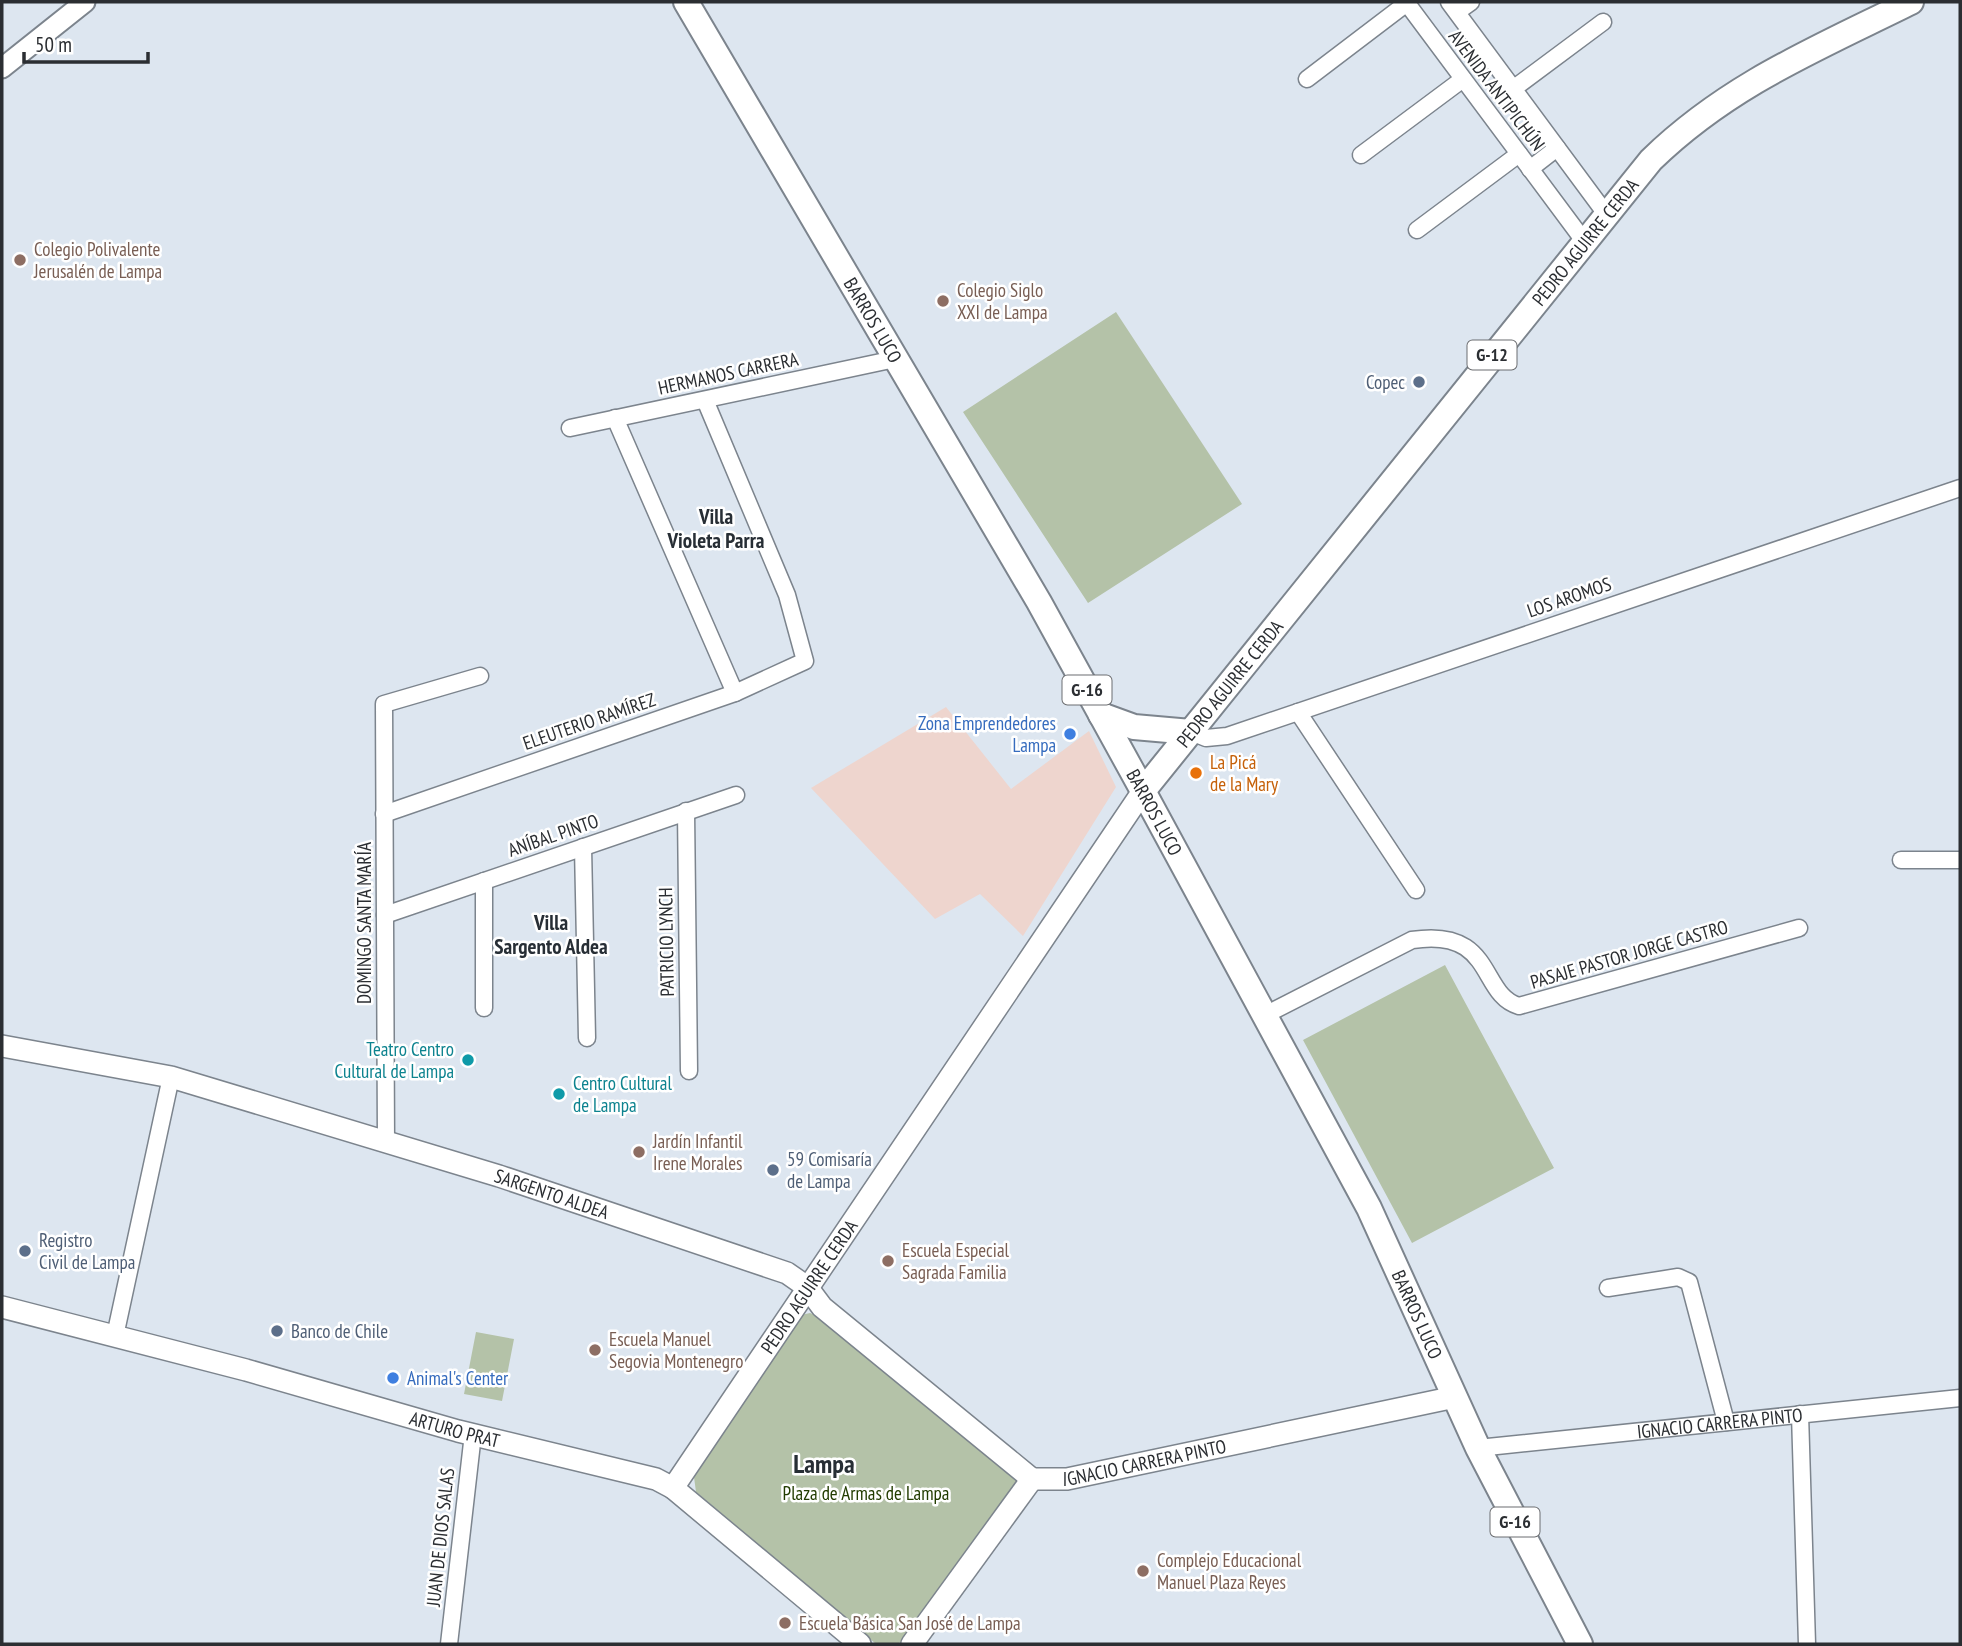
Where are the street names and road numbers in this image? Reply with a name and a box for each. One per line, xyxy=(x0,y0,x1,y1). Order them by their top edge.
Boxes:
street label: AVENIDA ANTIPICHÚN xyxy=(1444,25,1550,155)
street label: PEDRO AGUIRRE CERDA xyxy=(1527,173,1644,310)
street label: BARROS LUCO xyxy=(839,273,907,367)
road number: G-12 xyxy=(1468,340,1516,370)
street label: HERMANOS CARRERA xyxy=(656,346,800,400)
street label: LOS AROMOS xyxy=(1524,571,1614,623)
street label: PEDRO AGUIRRE CERDA xyxy=(1171,615,1288,752)
road number: G-16 xyxy=(1062,676,1112,704)
street label: ELEUTERIO RAMÍREZ xyxy=(520,687,658,755)
street label: BARROS LUCO xyxy=(1121,765,1188,860)
street label: ANÍBAL PINTO xyxy=(505,808,601,862)
street label: DOMINGO SANTA MARÍA xyxy=(352,842,376,1004)
street label: PATRICIO LYNCH xyxy=(653,887,679,997)
street label: PASAJE PASTOR JORGE CASTRO xyxy=(1527,914,1731,994)
street label: SARGENTO ALDEA xyxy=(491,1163,612,1224)
street label: PEDRO AGUIRRE CERDA xyxy=(755,1215,863,1358)
street label: BARROS LUCO xyxy=(1387,1266,1448,1363)
street label: IGNACIO CARRERA PINTO xyxy=(1636,1402,1804,1443)
street label: ARTURO PRAT xyxy=(407,1406,503,1453)
street label: IGNACIO CARRERA PINTO xyxy=(1063,1434,1228,1491)
street label: JUAN DE DIOS SALAS xyxy=(421,1467,459,1608)
road number: G-16 xyxy=(1490,1507,1540,1536)

